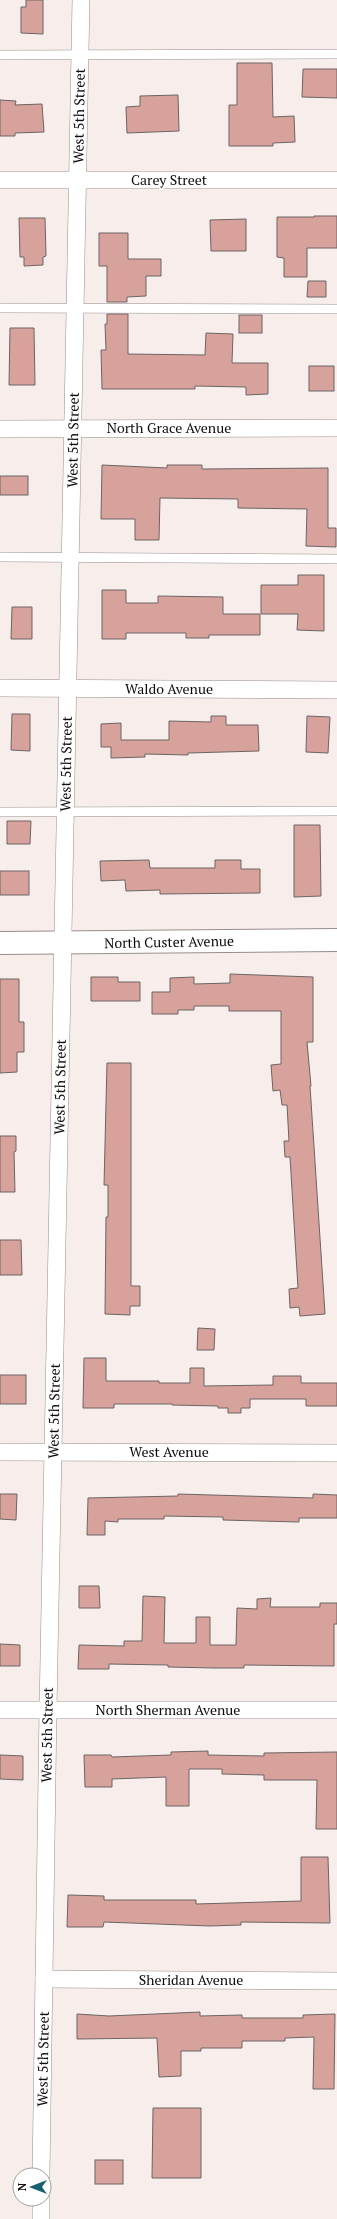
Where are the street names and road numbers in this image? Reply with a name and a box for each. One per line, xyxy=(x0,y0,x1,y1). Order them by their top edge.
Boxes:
street label: West 5th Street xyxy=(68,67,89,164)
street label: Carey Street xyxy=(131,170,208,189)
street label: West 5th Street xyxy=(62,391,83,488)
street label: North Grace Avenue xyxy=(107,418,231,437)
street label: Waldo Avenue xyxy=(125,679,213,698)
street label: West 5th Street xyxy=(55,715,76,812)
street label: North Custer Avenue xyxy=(104,931,234,952)
street label: West 5th Street xyxy=(49,1038,70,1135)
street label: West 5th Street xyxy=(43,1362,64,1459)
street label: West Avenue xyxy=(129,1442,209,1461)
street label: West 5th Street xyxy=(36,1686,57,1783)
street label: North Sherman Avenue xyxy=(96,1700,240,1719)
street label: Sheridan Avenue xyxy=(139,1970,243,1989)
street label: West 5th Street xyxy=(32,2010,53,2107)

